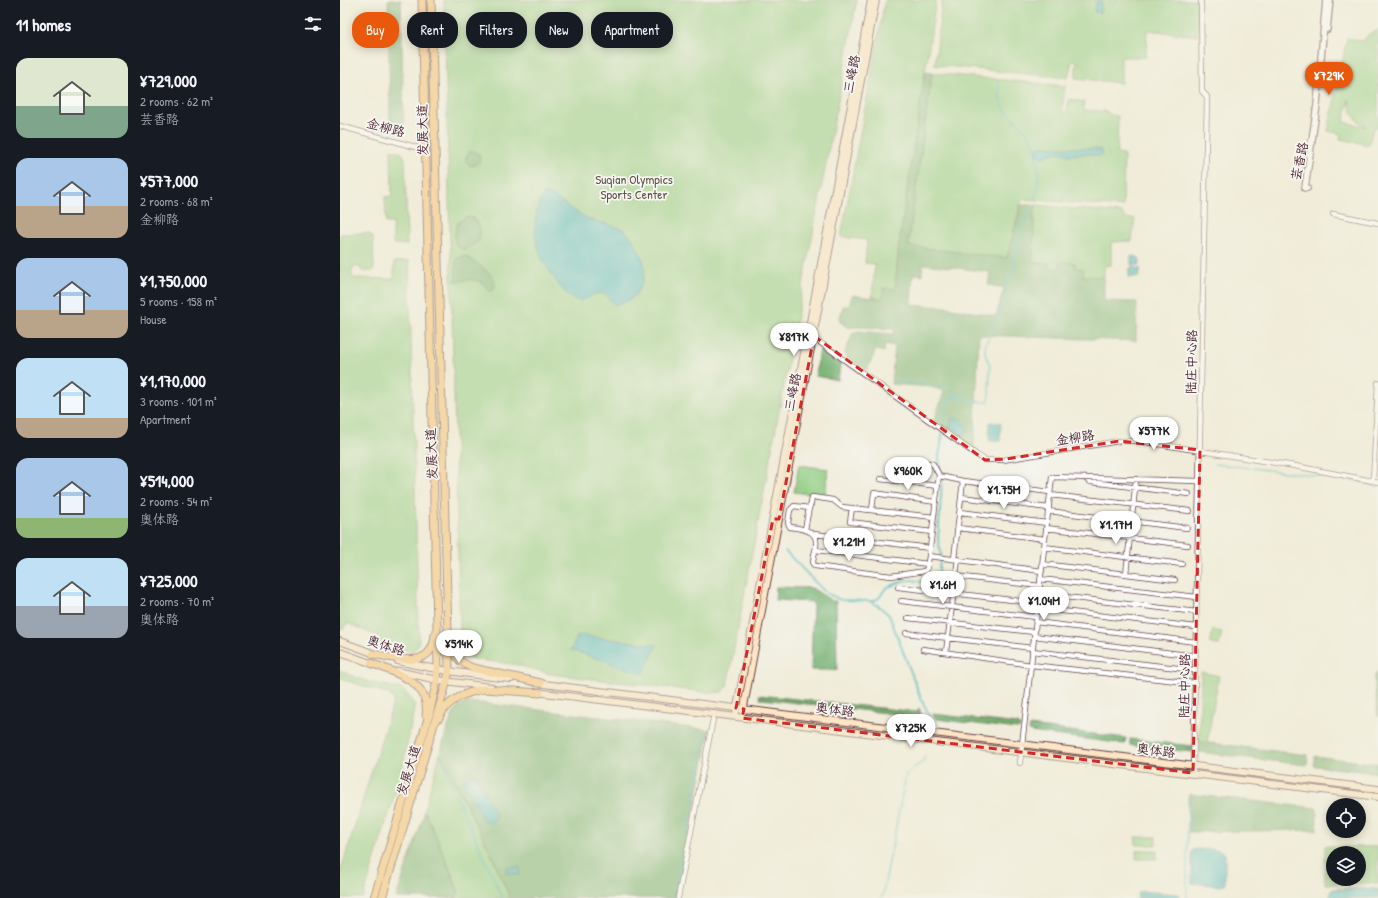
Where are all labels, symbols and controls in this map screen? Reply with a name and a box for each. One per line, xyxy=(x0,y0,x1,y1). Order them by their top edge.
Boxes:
chip: Buy xyxy=(352,12,399,48)
chip: Rent xyxy=(407,12,458,48)
chip: Filters xyxy=(466,12,527,48)
chip: New xyxy=(535,12,583,48)
chip: Apartment xyxy=(591,12,673,48)
text: 11 homes xyxy=(16,13,71,36)
icon: filters xyxy=(302,13,324,35)
street label: 三峰路 xyxy=(838,53,864,95)
pin: ¥729K xyxy=(1301,62,1357,96)
text: ¥729K xyxy=(1314,66,1344,84)
text: ¥729,000 xyxy=(140,69,197,92)
icon: home xyxy=(48,74,96,122)
text: 2 rooms · 62 m² xyxy=(140,92,213,110)
street label: 发展大道 xyxy=(413,104,431,156)
text: 芸香路 xyxy=(140,110,179,128)
street label: 金柳路 xyxy=(365,113,407,141)
street label: 芸香路 xyxy=(1286,140,1312,182)
text: ¥577,000 xyxy=(140,169,198,192)
park label: Suqian Olympics Sports Center xyxy=(595,170,673,203)
icon: home xyxy=(48,174,96,222)
text: 2 rooms · 68 m² xyxy=(140,192,213,210)
text: 金柳路 xyxy=(140,210,179,228)
text: ¥1,750,000 xyxy=(140,269,207,292)
icon: home xyxy=(48,274,96,322)
text: 5 rooms · 158 m² xyxy=(140,292,217,310)
text: House xyxy=(140,310,167,328)
pin: ¥817K xyxy=(766,323,822,357)
text: ¥817K xyxy=(779,327,809,345)
street label: 陆庄中心路 xyxy=(1181,329,1201,395)
text: ¥1,170,000 xyxy=(140,369,206,392)
street label: 三峰路 xyxy=(779,371,805,413)
icon: home xyxy=(48,374,96,422)
text: 3 rooms · 101 m² xyxy=(140,392,217,410)
text: Apartment xyxy=(140,410,191,428)
pin: ¥577K xyxy=(1126,417,1182,451)
text: ¥577K xyxy=(1138,421,1170,439)
street label: 金柳路 xyxy=(1054,425,1096,449)
street label: 发展大道 xyxy=(421,428,441,480)
pin: ¥960K xyxy=(880,457,936,491)
text: ¥960K xyxy=(894,461,922,479)
text: ¥514,000 xyxy=(140,469,194,492)
icon: home xyxy=(48,474,96,522)
pin: ¥1.75M xyxy=(971,476,1037,510)
text: ¥1.75M xyxy=(987,480,1021,498)
text: 2 rooms · 54 m² xyxy=(140,492,212,510)
text: 奥体路 xyxy=(140,510,179,528)
pin: ¥1.17M xyxy=(1083,511,1149,545)
text: ¥1.17M xyxy=(1100,515,1132,533)
pin: ¥1.21M xyxy=(816,528,882,562)
text: ¥1.21M xyxy=(833,532,865,550)
text: ¥725,000 xyxy=(140,569,198,592)
pin: ¥1.6M xyxy=(915,571,971,605)
icon: home xyxy=(48,574,96,622)
text: ¥1.6M xyxy=(930,575,956,593)
pin: ¥1.04M xyxy=(1011,587,1077,621)
text: ¥1.04M xyxy=(1028,591,1060,609)
text: 2 rooms · 70 m² xyxy=(140,592,214,610)
text: 奥体路 xyxy=(140,610,179,628)
pin: ¥514K xyxy=(431,630,487,664)
street label: 奥体路 xyxy=(365,631,407,659)
text: ¥514K xyxy=(445,634,473,652)
street label: 陆庄中心路 xyxy=(1174,653,1194,719)
street label: 奥体路 xyxy=(815,698,855,720)
pin: ¥725K xyxy=(883,714,939,748)
text: ¥725K xyxy=(896,718,926,736)
street label: 奥体路 xyxy=(1136,739,1176,761)
street label: 发展大道 xyxy=(392,742,424,798)
map controls xyxy=(1326,798,1366,886)
button: locate xyxy=(1326,798,1366,838)
button: layers xyxy=(1326,846,1366,886)

